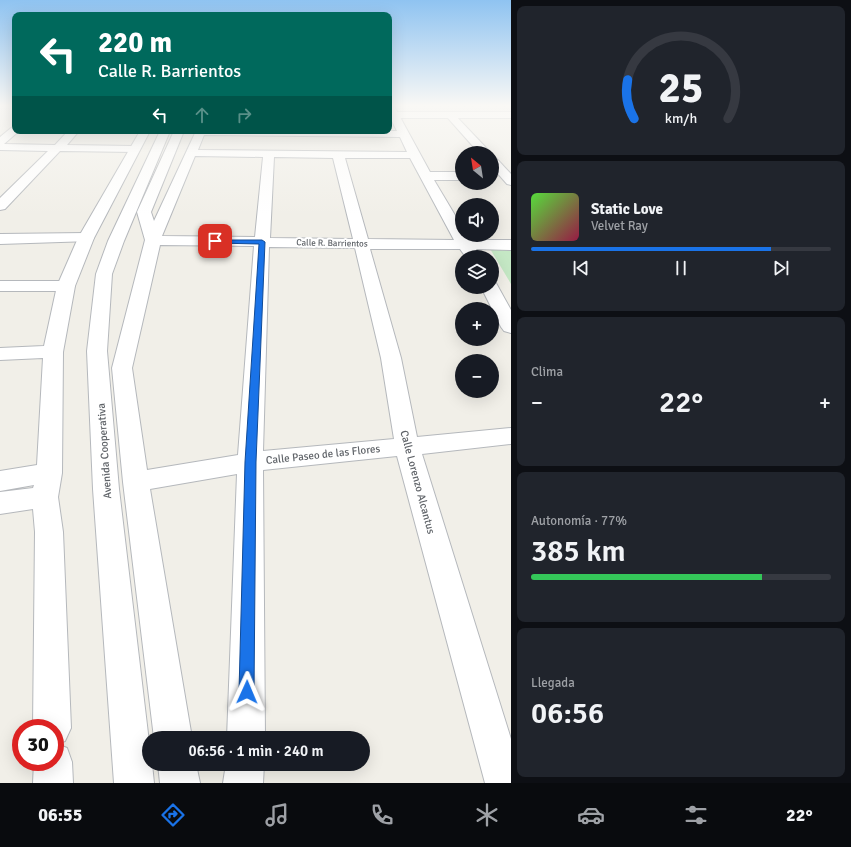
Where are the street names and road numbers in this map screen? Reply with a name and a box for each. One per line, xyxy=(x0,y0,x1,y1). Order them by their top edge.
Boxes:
street label: Calle R. Barrientos xyxy=(296,237,368,250)
street label: Avenida Cooperativa xyxy=(95,402,114,499)
street label: Calle Lorenzo Alcantus xyxy=(397,429,438,536)
street label: Calle Paseo de las Flores xyxy=(265,442,381,467)

